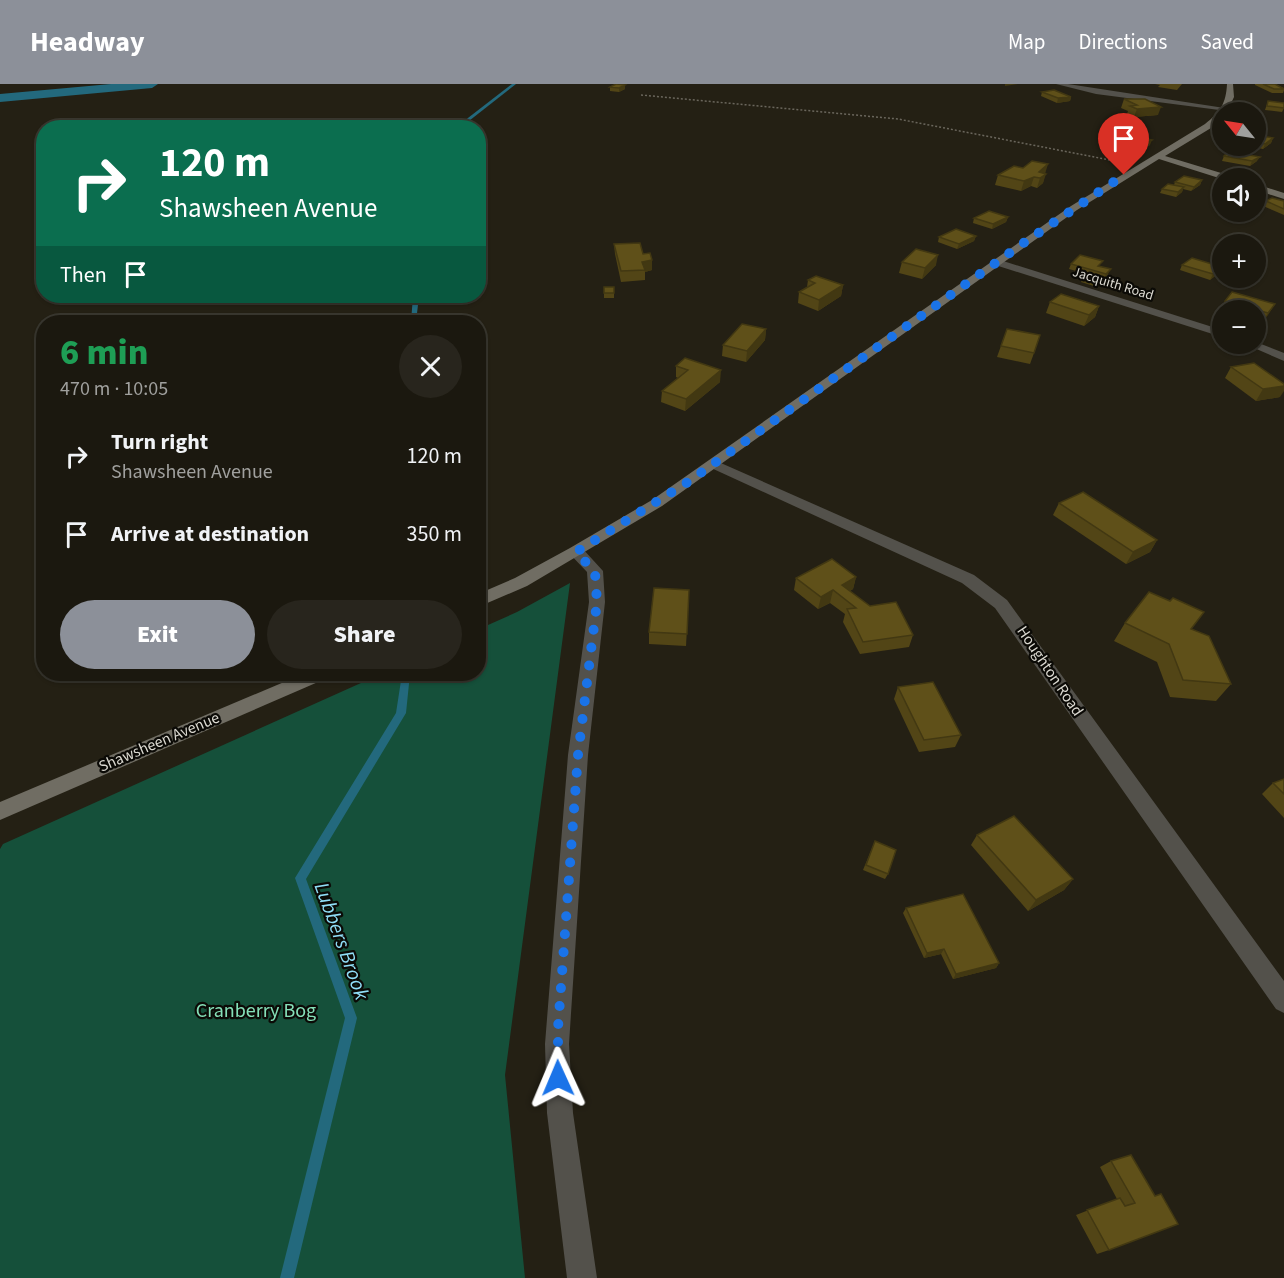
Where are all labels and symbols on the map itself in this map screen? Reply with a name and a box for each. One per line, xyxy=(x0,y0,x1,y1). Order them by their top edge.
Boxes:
north arrow xyxy=(1212,102,1266,156)
pin xyxy=(1098,113,1149,175)
street label: Jacquith Road xyxy=(1070,262,1156,306)
street label: Houghton Road xyxy=(1012,621,1088,721)
street label: Shawsheen Avenue xyxy=(95,707,223,777)
water label: Lubbers Brook xyxy=(307,878,378,1005)
park label: Cranberry Bog xyxy=(196,997,316,1025)
position arrow xyxy=(526,1046,590,1110)

